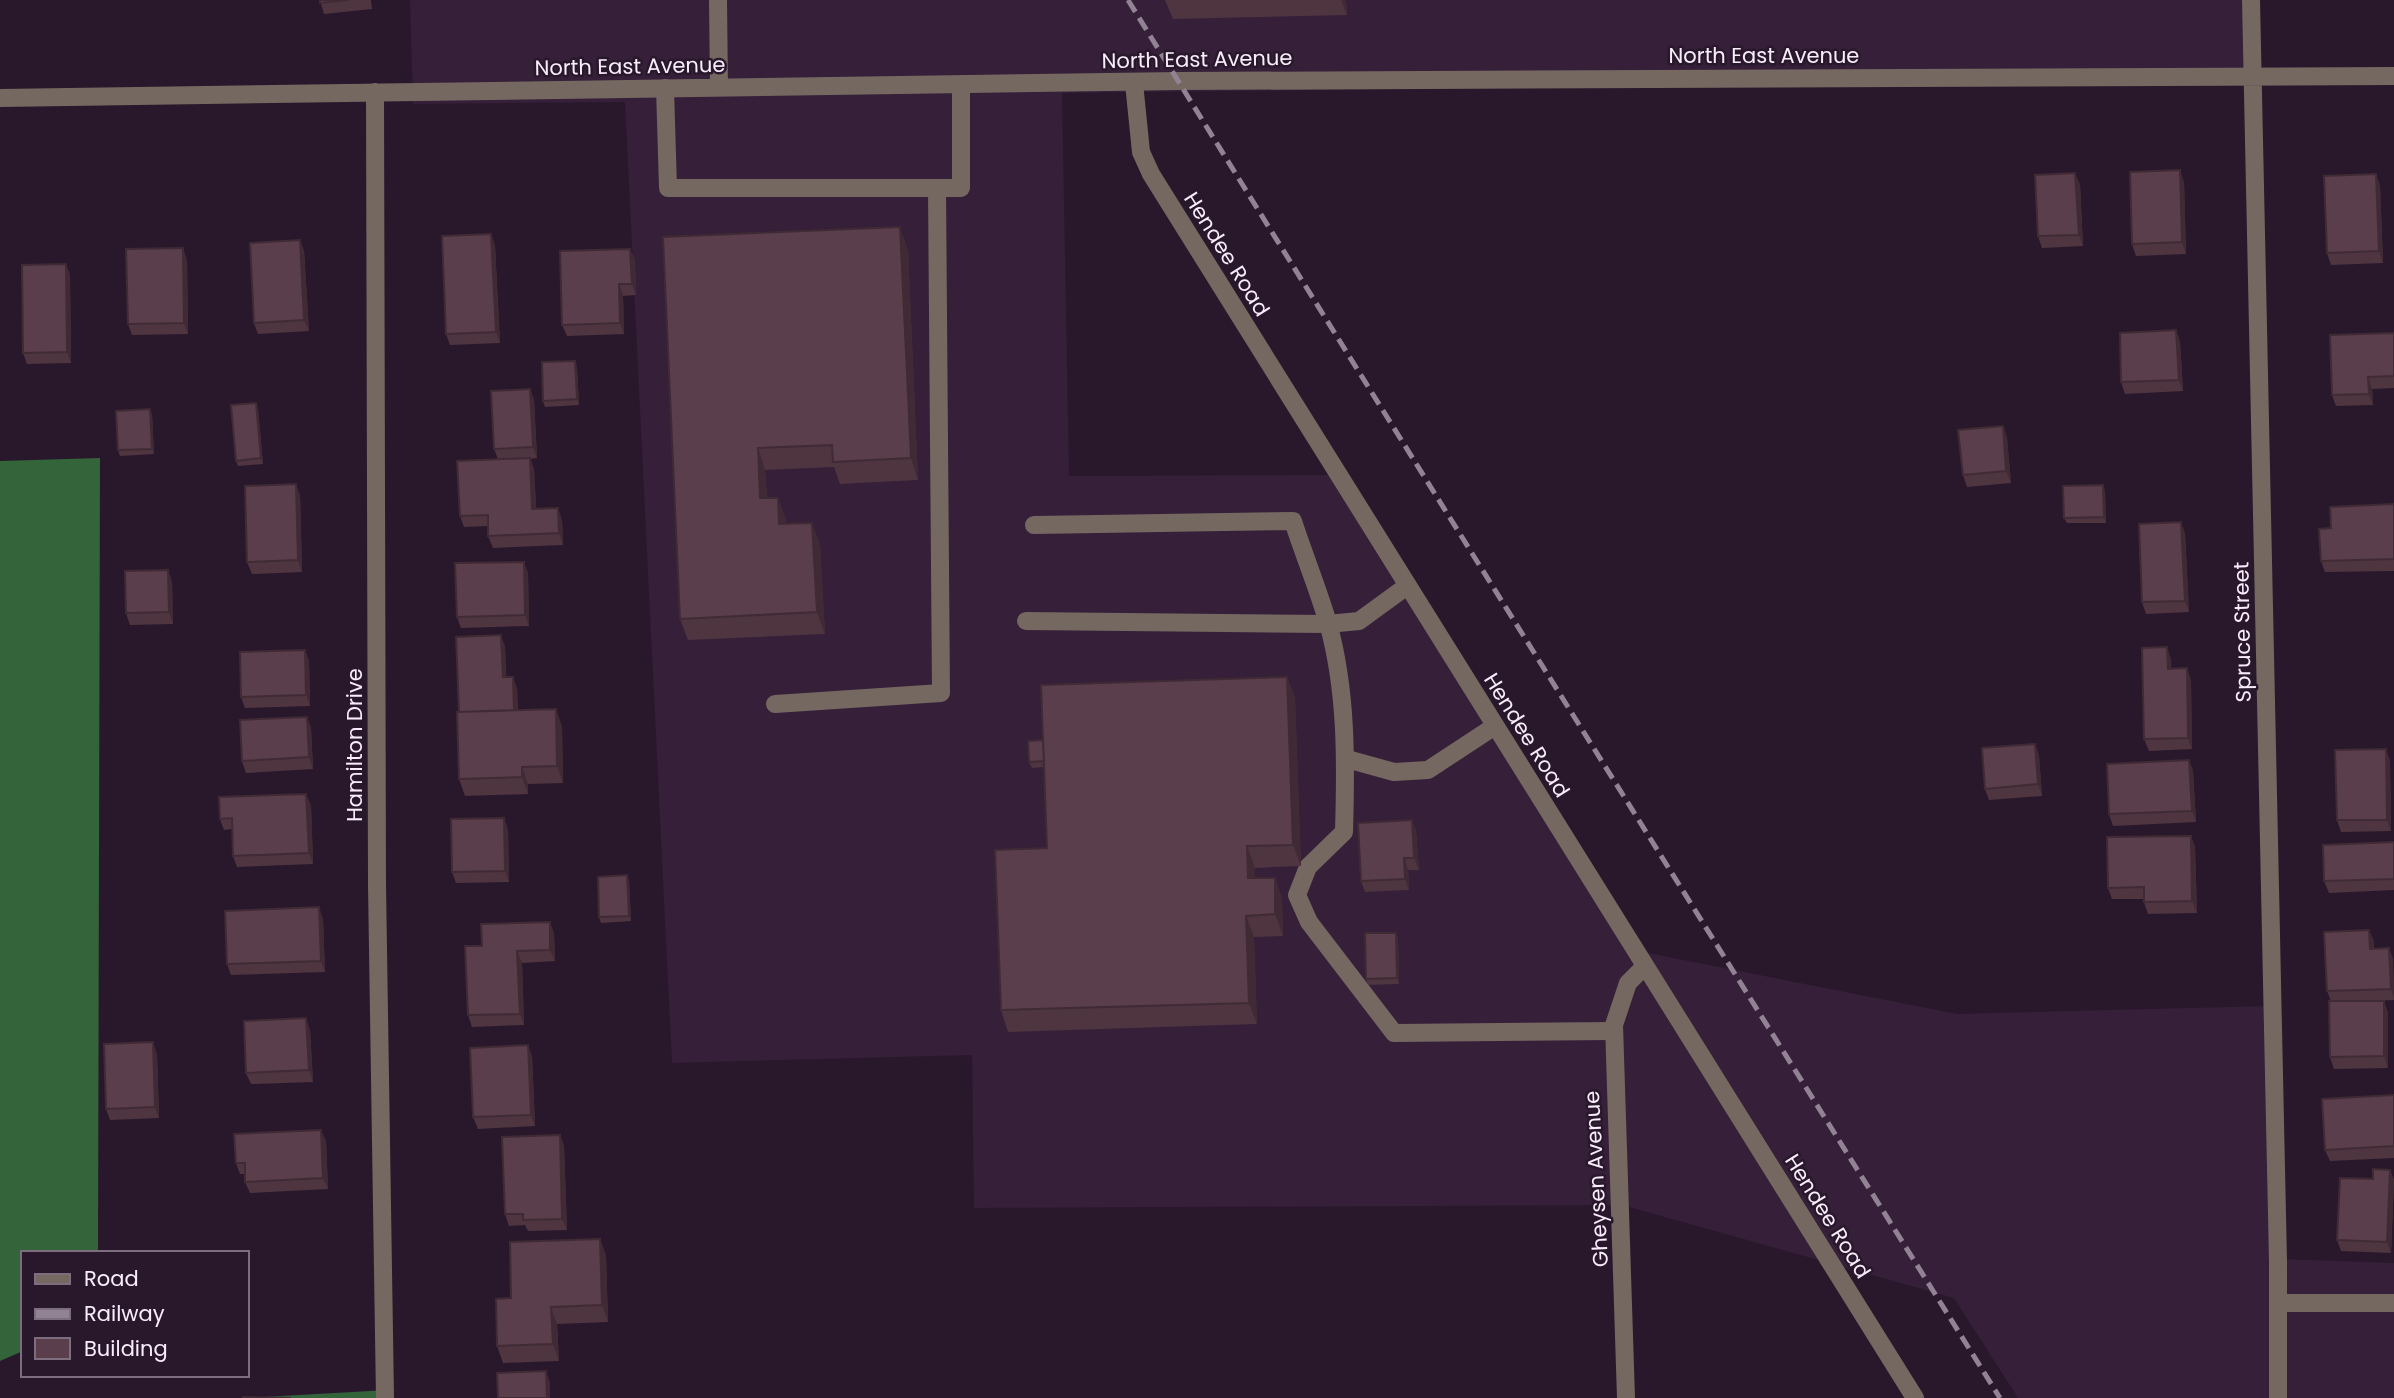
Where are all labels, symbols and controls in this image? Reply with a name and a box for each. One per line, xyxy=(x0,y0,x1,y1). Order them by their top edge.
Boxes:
street label: North East Avenue xyxy=(1669,41,1859,70)
street label: North East Avenue xyxy=(1101,43,1293,75)
street label: North East Avenue xyxy=(534,50,726,82)
street label: Hendee Road xyxy=(1177,186,1277,322)
street label: Spruce Street xyxy=(2226,561,2258,703)
street label: Hendee Road xyxy=(1477,667,1577,803)
street label: Hamilton Drive xyxy=(340,668,369,822)
street label: Gheysen Avenue xyxy=(1577,1090,1615,1268)
street label: Hendee Road xyxy=(1778,1148,1878,1284)
legend xyxy=(21,1251,248,1377)
text: Road xyxy=(84,1264,139,1293)
text: Railway xyxy=(84,1299,165,1328)
text: Building xyxy=(84,1334,168,1363)

